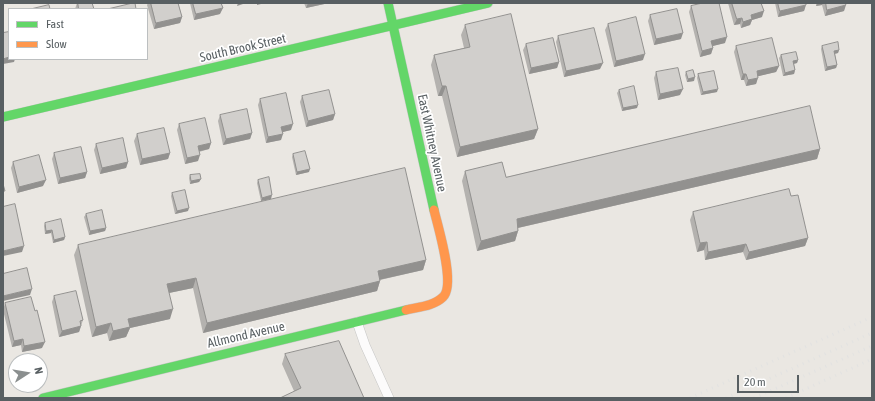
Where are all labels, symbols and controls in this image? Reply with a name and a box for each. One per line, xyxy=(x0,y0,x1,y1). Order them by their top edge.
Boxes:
legend xyxy=(8,8,148,60)
text: Fast xyxy=(46,17,64,31)
street label: South Brook Street xyxy=(198,31,288,65)
text: Slow xyxy=(46,37,67,51)
street label: East Whitney Avenue xyxy=(414,93,450,193)
street label: Allmond Avenue xyxy=(206,319,286,351)
north arrow xyxy=(8,353,48,393)
text: N xyxy=(32,366,45,375)
scale bar xyxy=(739,367,801,393)
text: 20 m xyxy=(744,375,766,389)

